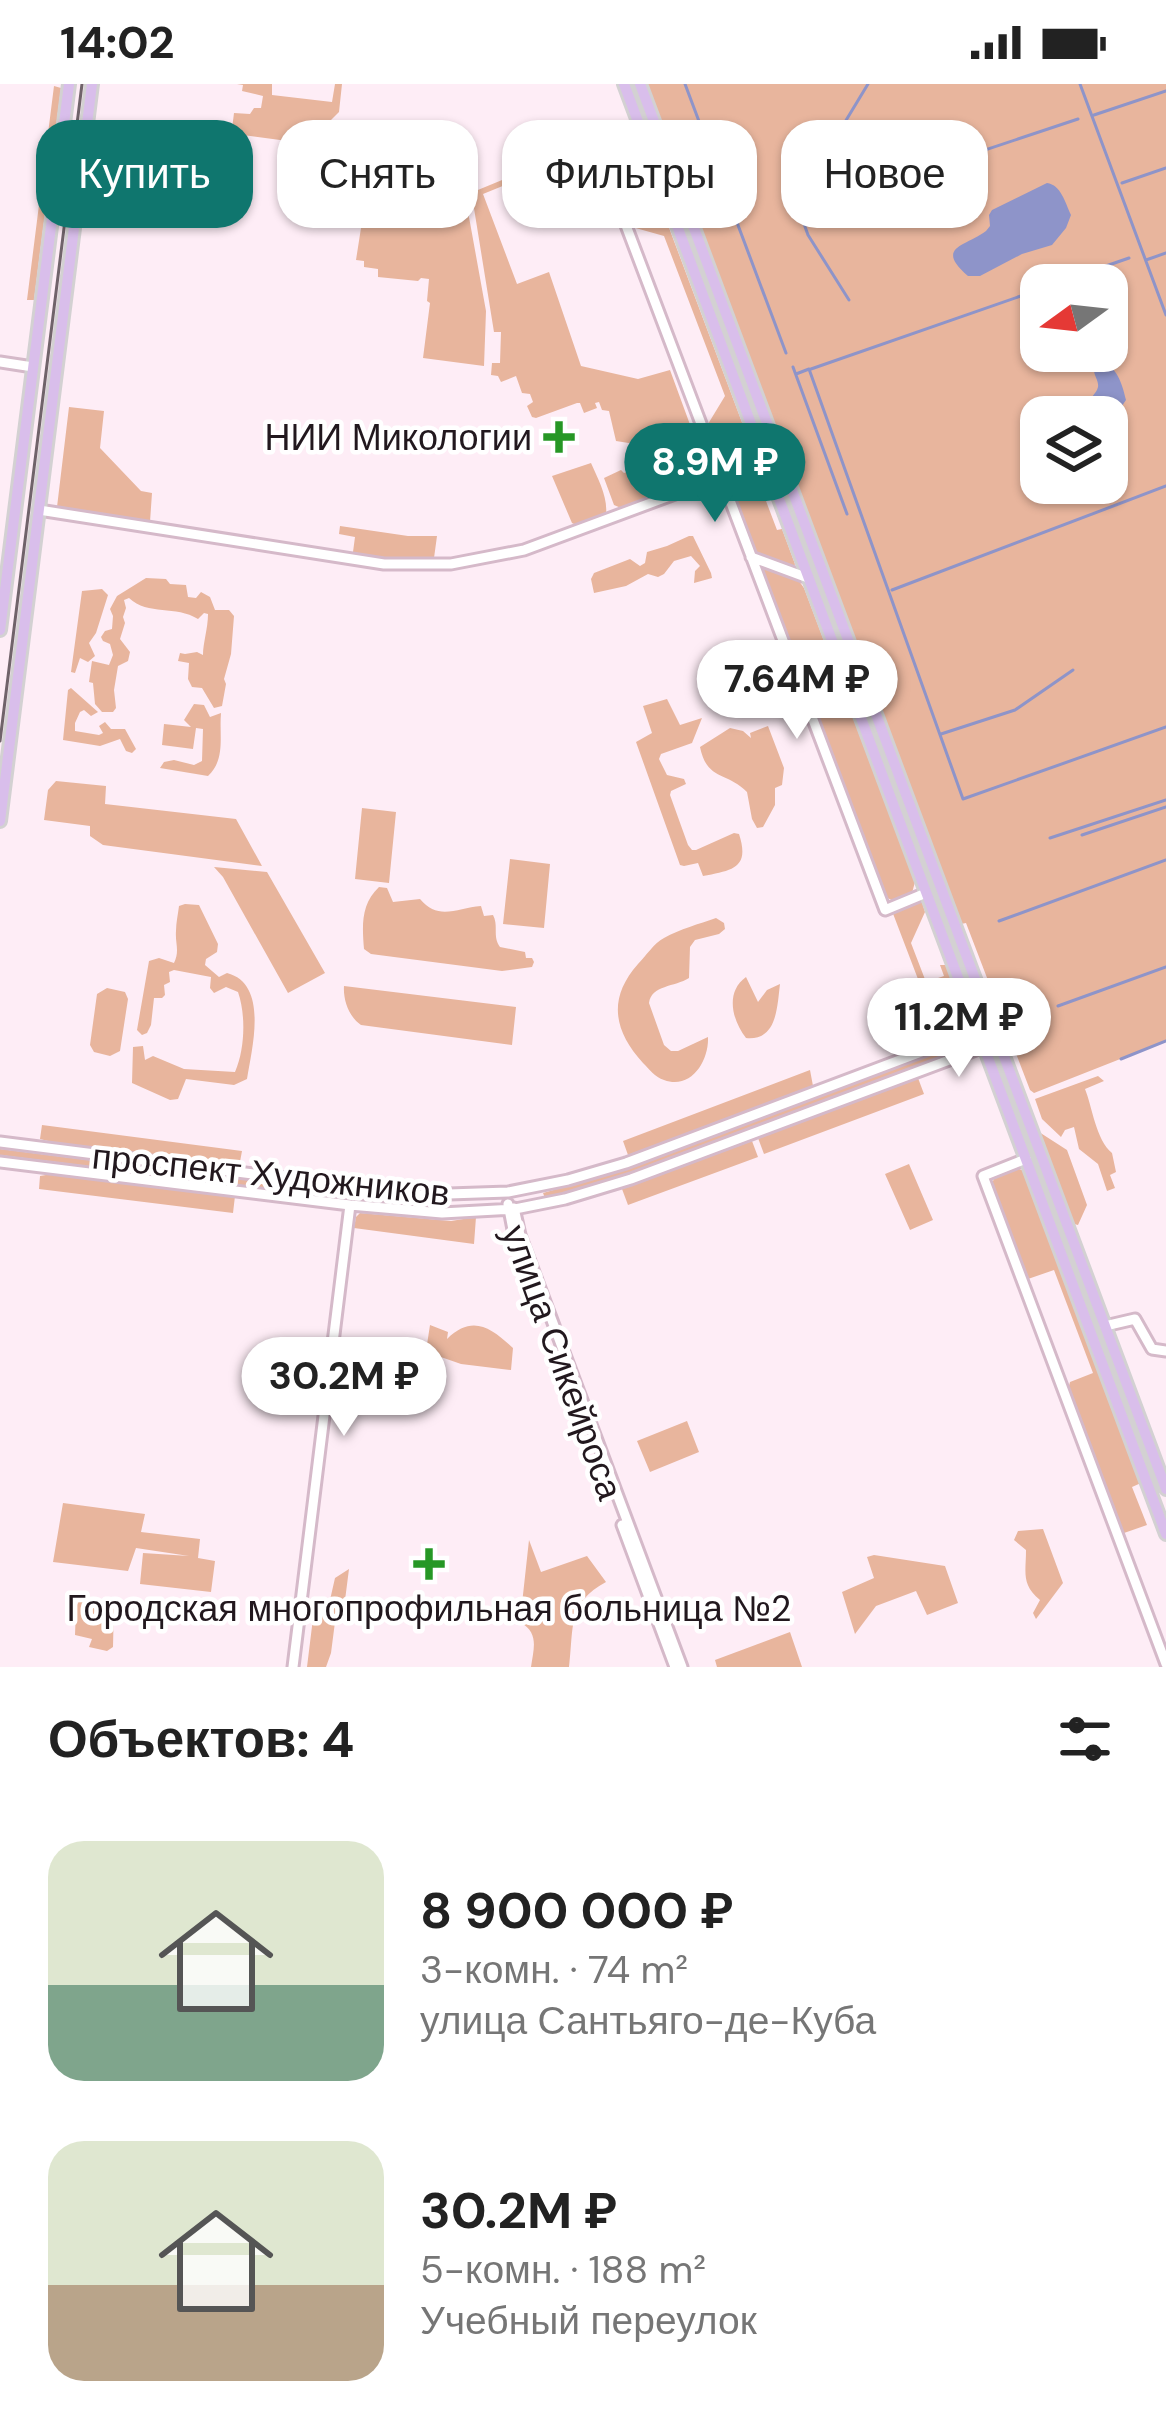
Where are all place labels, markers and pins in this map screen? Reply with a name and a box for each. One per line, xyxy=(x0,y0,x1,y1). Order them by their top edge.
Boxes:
place label: НИИ Микологии xyxy=(264,414,532,461)
marker: НИИ Микологии xyxy=(543,421,575,453)
pin: 8.9M ₽ xyxy=(617,423,813,525)
pin: 7.64M ₽ xyxy=(686,640,908,742)
pin: 11.2M ₽ xyxy=(848,978,1070,1080)
pin: 30.2M ₽ xyxy=(233,1337,455,1439)
marker: Городская многопрофильная больница №2 xyxy=(413,1548,445,1580)
place label: Городская многопрофильная больница №2 xyxy=(66,1585,792,1632)

